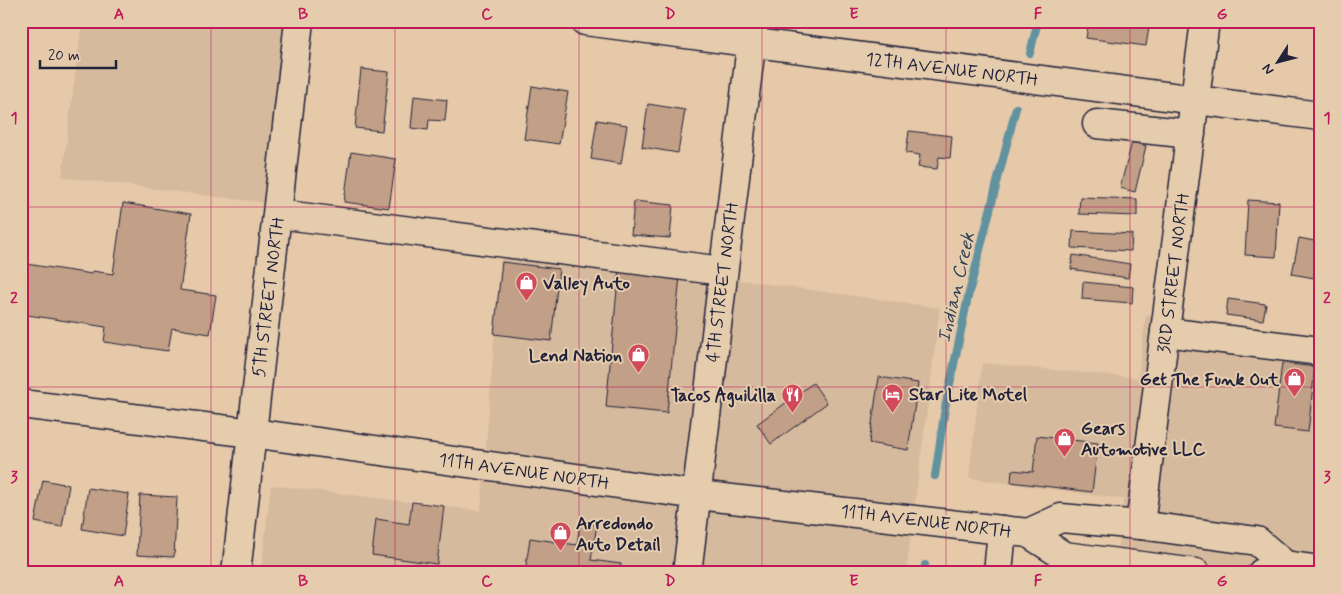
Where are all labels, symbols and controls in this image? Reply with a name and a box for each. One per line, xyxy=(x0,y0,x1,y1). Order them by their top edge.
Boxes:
text: A xyxy=(114,4,124,25)
text: B xyxy=(298,4,308,25)
text: C xyxy=(481,4,493,25)
text: D xyxy=(664,4,676,25)
text: E xyxy=(849,4,859,25)
text: F xyxy=(1034,4,1043,25)
text: G xyxy=(1217,4,1228,25)
scale bar xyxy=(40,38,116,70)
north arrow xyxy=(1254,38,1304,88)
text: 20 m xyxy=(48,46,80,66)
street label: 12TH AVENUE NORTH xyxy=(864,47,1040,92)
text: N xyxy=(1258,60,1278,78)
text: 1 xyxy=(10,108,18,129)
text: 1 xyxy=(1323,108,1331,129)
street label: 3RD STREET NORTH xyxy=(1152,191,1196,355)
street label: 4TH STREET NORTH xyxy=(701,201,745,363)
street label: 5TH STREET NORTH xyxy=(247,216,291,379)
water label: Indian Creek xyxy=(932,229,981,345)
shop icon: Valley Auto xyxy=(515,271,539,302)
place label: Valley Auto xyxy=(543,272,630,296)
text: 2 xyxy=(10,288,18,309)
text: 2 xyxy=(1323,288,1331,309)
shop icon: Lend Nation xyxy=(626,343,650,374)
place label: Lend Nation xyxy=(529,344,622,368)
shop icon: Get The Funk Out xyxy=(1283,367,1307,398)
place label: Get The Funk Out xyxy=(1140,368,1279,392)
hotel icon: Star Lite Motel xyxy=(881,382,905,413)
restaurant icon: Tacos Aguililla xyxy=(780,383,804,414)
place label: Star Lite Motel xyxy=(909,383,1028,407)
place label: Tacos Aguililla xyxy=(670,384,776,408)
place label: Gears Automotive LLC xyxy=(1081,417,1206,462)
shop icon: Gears Automotive LLC xyxy=(1053,426,1077,457)
street label: 11TH AVENUE NORTH xyxy=(437,448,611,496)
text: 3 xyxy=(10,467,18,488)
text: 3 xyxy=(1323,467,1331,488)
street label: 11TH AVENUE NORTH xyxy=(839,500,1013,544)
place label: Arredondo Auto Detail xyxy=(576,512,661,557)
shop icon: Arredondo Auto Detail xyxy=(548,521,572,552)
text: A xyxy=(114,571,124,592)
text: B xyxy=(298,571,308,592)
text: C xyxy=(481,571,493,592)
text: D xyxy=(664,571,676,592)
text: E xyxy=(849,571,859,592)
text: F xyxy=(1034,571,1043,592)
text: G xyxy=(1217,571,1228,592)

